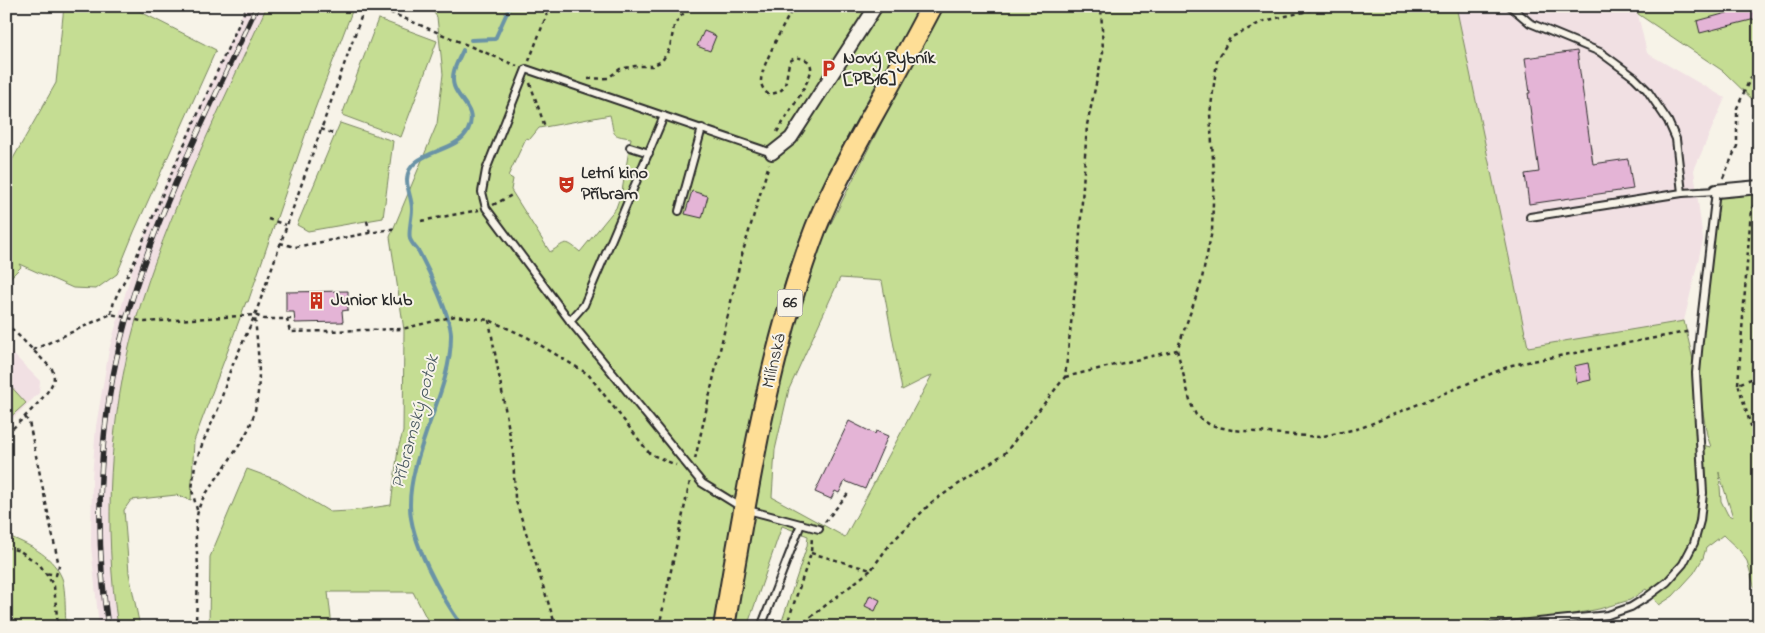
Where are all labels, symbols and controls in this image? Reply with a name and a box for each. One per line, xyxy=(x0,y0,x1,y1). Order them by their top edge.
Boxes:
place label: Nový Rybník [PB16] xyxy=(842,46,937,93)
parking icon: Nový Rybník [PB16] xyxy=(819,59,839,79)
place label: Letní kino Příbram xyxy=(581,161,648,208)
theatre icon: Letní kino Příbram xyxy=(557,174,577,194)
place label: Junior klub xyxy=(331,288,413,314)
road number: 66 xyxy=(778,290,802,316)
building icon: Junior klub xyxy=(307,291,327,311)
street label: Milínská xyxy=(756,331,794,391)
water label: Příbramský potok xyxy=(385,351,447,492)

